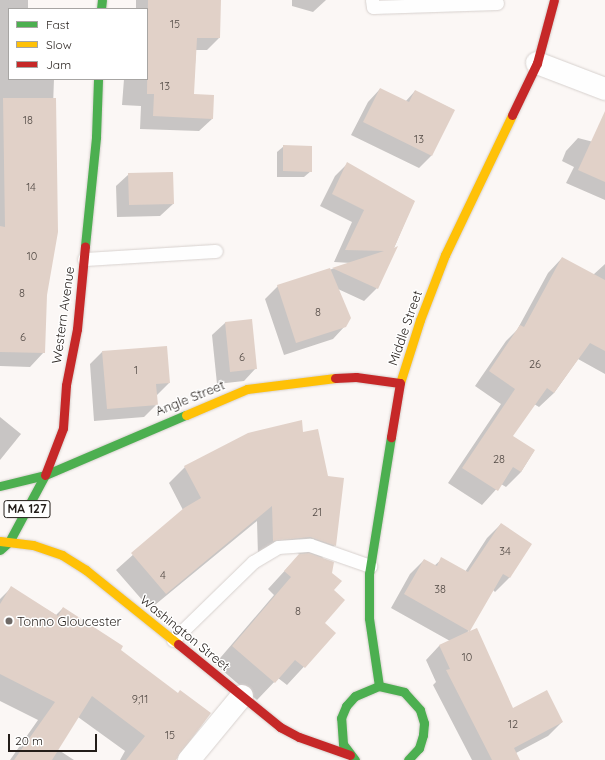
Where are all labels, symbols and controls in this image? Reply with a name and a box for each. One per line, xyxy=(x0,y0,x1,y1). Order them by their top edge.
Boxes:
legend xyxy=(8,8,148,80)
text: Fast xyxy=(46,17,70,32)
house number: 15 xyxy=(170,17,180,31)
text: Slow xyxy=(46,37,72,52)
text: Jam xyxy=(46,57,71,72)
house number: 13 xyxy=(160,79,170,93)
house number: 18 xyxy=(23,113,33,127)
house number: 13 xyxy=(414,132,424,146)
house number: 14 xyxy=(26,180,36,194)
house number: 10 xyxy=(27,249,37,263)
street label: Western Avenue xyxy=(48,265,78,365)
house number: 8 xyxy=(19,286,25,300)
street label: Middle Street xyxy=(385,288,425,368)
house number: 8 xyxy=(315,305,321,319)
house number: 6 xyxy=(20,330,26,344)
house number: 6 xyxy=(239,350,245,364)
house number: 26 xyxy=(529,357,541,371)
house number: 1 xyxy=(134,363,138,377)
street label: Angle Street xyxy=(153,377,227,419)
house number: 28 xyxy=(493,452,505,466)
road number: MA 127 xyxy=(3,499,51,519)
house number: 21 xyxy=(312,505,322,519)
house number: 34 xyxy=(499,544,511,558)
house number: 4 xyxy=(160,568,166,582)
house number: 38 xyxy=(434,582,446,596)
street label: Washington Street xyxy=(137,592,233,674)
house number: 8 xyxy=(295,604,301,618)
place label: Tonno Gloucester xyxy=(17,613,122,629)
marker: Tonno Gloucester xyxy=(4,616,14,626)
house number: 10 xyxy=(462,650,472,664)
house number: 9;11 xyxy=(132,692,148,706)
house number: 12 xyxy=(508,717,518,731)
scale bar xyxy=(10,726,99,752)
house number: 15 xyxy=(165,728,175,742)
text: 20 m xyxy=(15,733,43,748)

